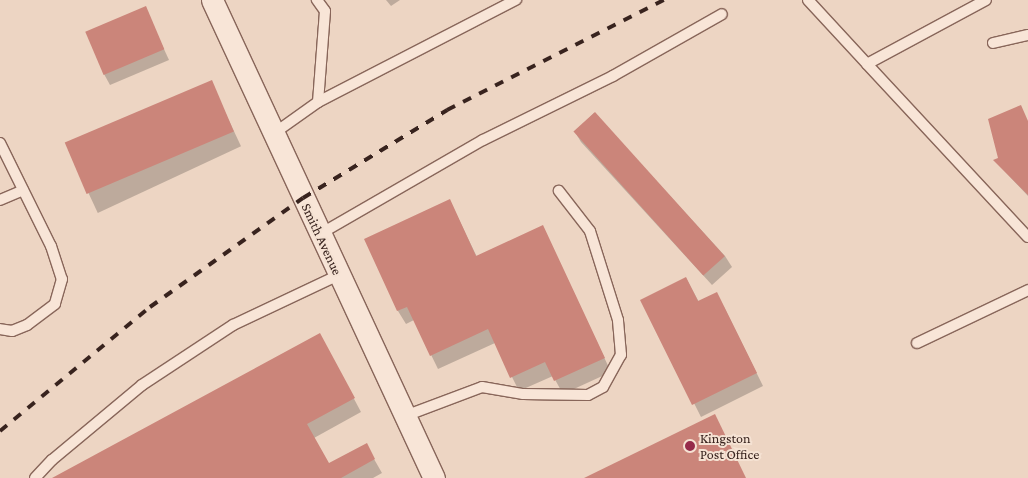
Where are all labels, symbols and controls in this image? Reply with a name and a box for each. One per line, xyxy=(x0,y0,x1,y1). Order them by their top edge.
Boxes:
street label: Smith Avenue xyxy=(298,200,346,278)
place label: Kingston Post Office xyxy=(700,430,759,462)
marker: Kingston Post Office xyxy=(684,440,696,452)

